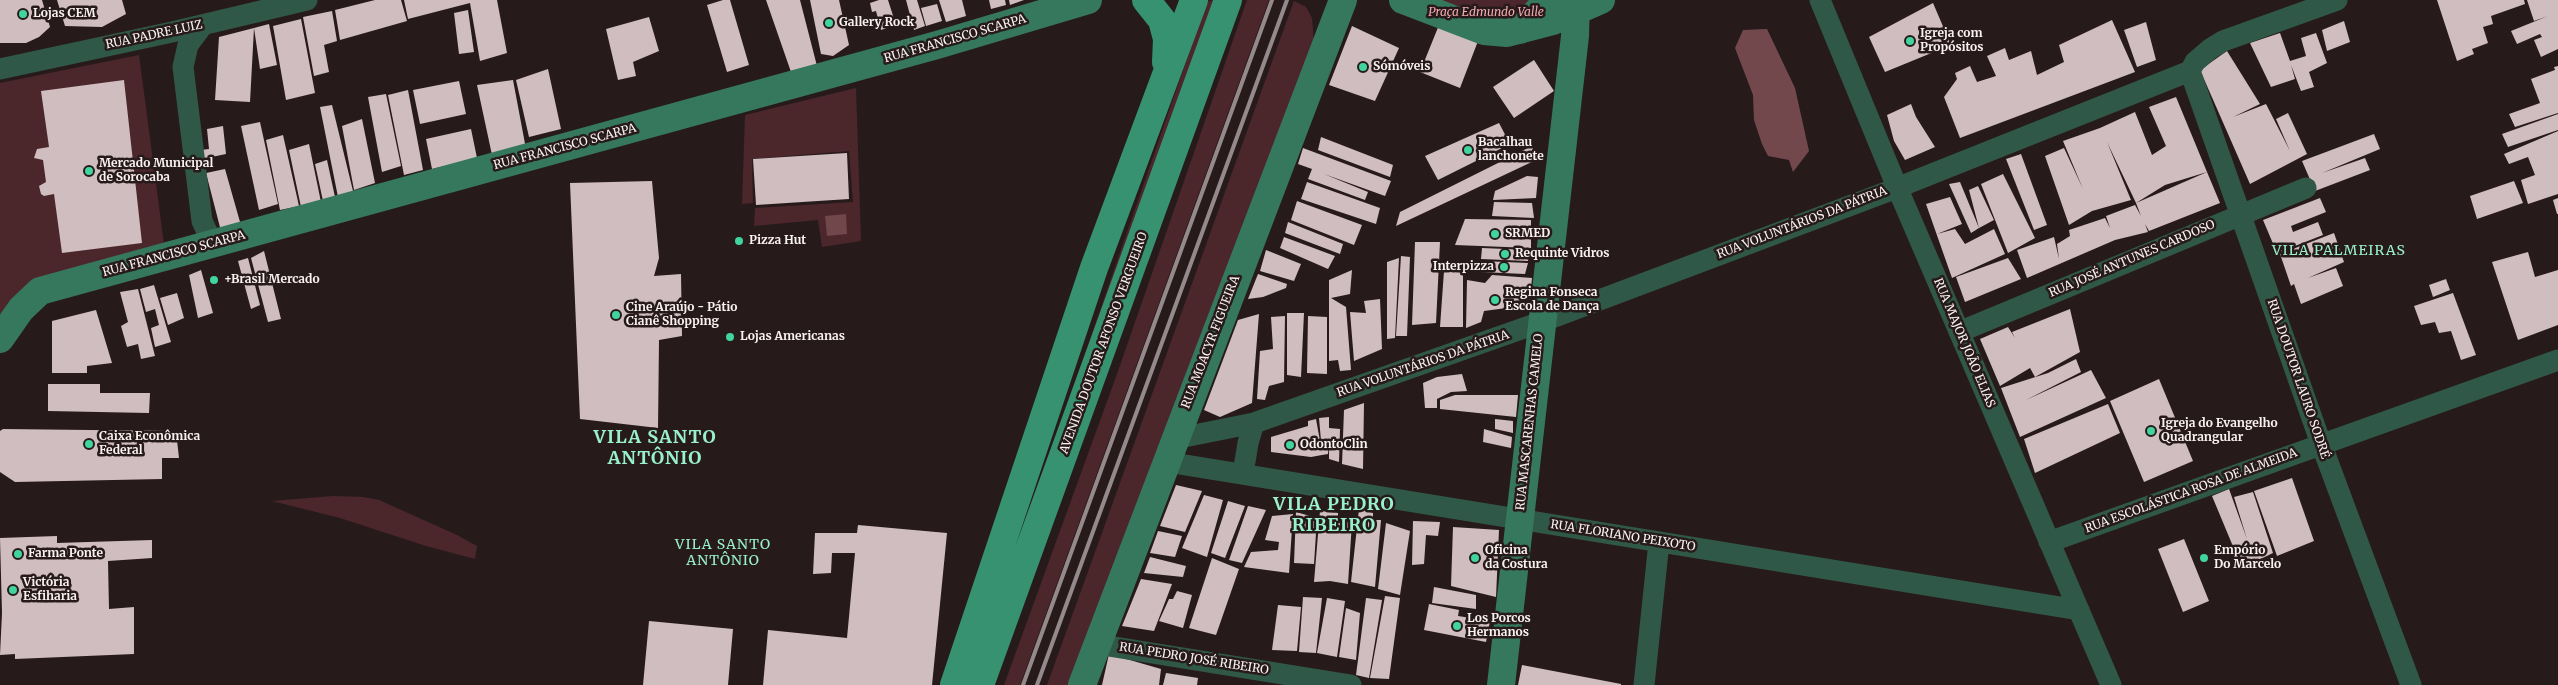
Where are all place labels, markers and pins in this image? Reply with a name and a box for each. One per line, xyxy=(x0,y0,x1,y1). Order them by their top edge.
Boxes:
place label: Lojas CEM xyxy=(33,7,96,21)
marker: Lojas CEM xyxy=(17,8,29,20)
place label: Gallery Rock xyxy=(839,16,914,30)
marker: Gallery Rock xyxy=(823,17,835,29)
place label: Igreja com Propósitos xyxy=(1920,27,1983,55)
marker: Igreja com Propósitos xyxy=(1904,35,1916,47)
place label: Sómóveis xyxy=(1373,60,1430,74)
marker: Sómóveis xyxy=(1357,61,1369,73)
place label: Bacalhau lanchonete xyxy=(1478,136,1544,164)
marker: Bacalhau lanchonete xyxy=(1462,144,1474,156)
place label: Mercado Municipal de Sorocaba xyxy=(99,157,213,185)
marker: Mercado Municipal de Sorocaba xyxy=(83,165,95,177)
place label: SRMED xyxy=(1505,227,1550,241)
marker: SRMED xyxy=(1489,228,1501,240)
place label: Pizza Hut xyxy=(749,234,806,248)
marker: Pizza Hut xyxy=(733,235,745,247)
place label: Requinte Vidros xyxy=(1515,247,1609,261)
marker: Requinte Vidros xyxy=(1499,248,1511,260)
place label: Interpizza xyxy=(1433,260,1494,274)
marker: Interpizza xyxy=(1498,261,1510,273)
place label: +Brasil Mercado xyxy=(224,273,320,287)
marker: +Brasil Mercado xyxy=(208,274,220,286)
place label: Regina Fonseca Escola de Dança xyxy=(1505,286,1599,314)
marker: Regina Fonseca Escola de Dança xyxy=(1489,294,1501,306)
place label: Cine Araújo - Pátio Cianê Shopping xyxy=(626,301,737,329)
marker: Cine Araújo - Pátio Cianê Shopping xyxy=(610,309,622,321)
place label: Lojas Americanas xyxy=(740,330,845,344)
marker: Lojas Americanas xyxy=(724,331,736,343)
place label: Igreja do Evangelho Quadrangular xyxy=(2161,417,2278,445)
marker: Igreja do Evangelho Quadrangular xyxy=(2145,425,2157,437)
place label: Caixa Econômica Federal xyxy=(99,430,200,458)
marker: Caixa Econômica Federal xyxy=(83,438,95,450)
place label: OdontoClin xyxy=(1300,438,1368,452)
marker: OdontoClin xyxy=(1284,439,1296,451)
place label: Oficina da Costura xyxy=(1485,544,1548,572)
place label: Empório Do Marcelo xyxy=(2214,544,2281,572)
place label: Farma Ponte xyxy=(28,547,103,561)
marker: Farma Ponte xyxy=(12,548,24,560)
marker: Oficina da Costura xyxy=(1469,552,1481,564)
marker: Empório Do Marcelo xyxy=(2198,552,2210,564)
place label: Victória Esfiharia xyxy=(23,576,77,604)
marker: Victória Esfiharia xyxy=(7,584,19,596)
place label: Los Porcos Hermanos xyxy=(1467,612,1531,640)
marker: Los Porcos Hermanos xyxy=(1451,620,1463,632)

